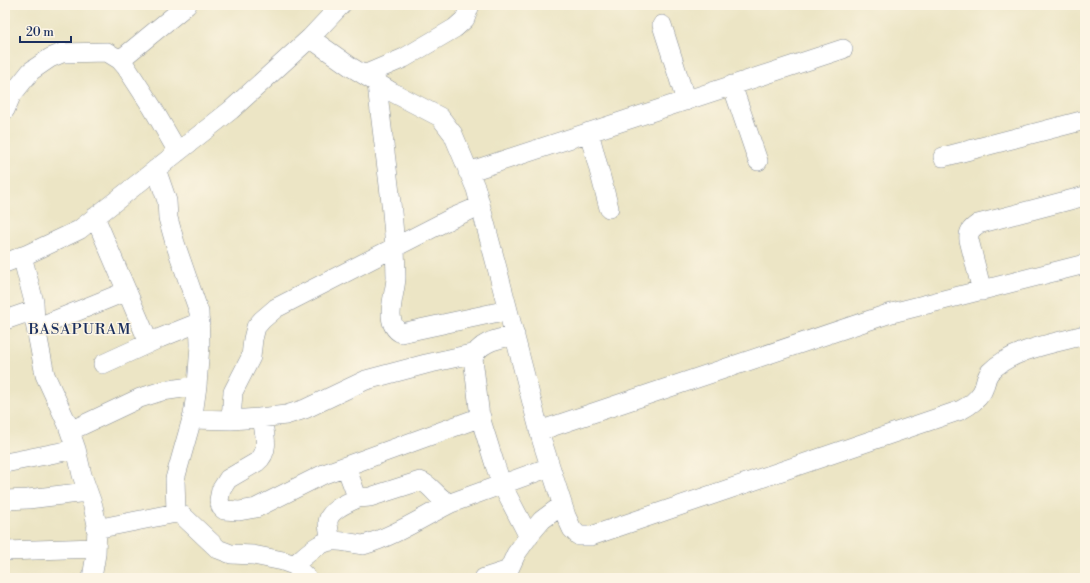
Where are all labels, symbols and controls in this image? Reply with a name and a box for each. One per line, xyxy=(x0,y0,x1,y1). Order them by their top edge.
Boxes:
scale bar xyxy=(20,18,71,44)
text: 20 m xyxy=(26,25,54,40)
district label: BASAPURAM xyxy=(27,320,132,339)

